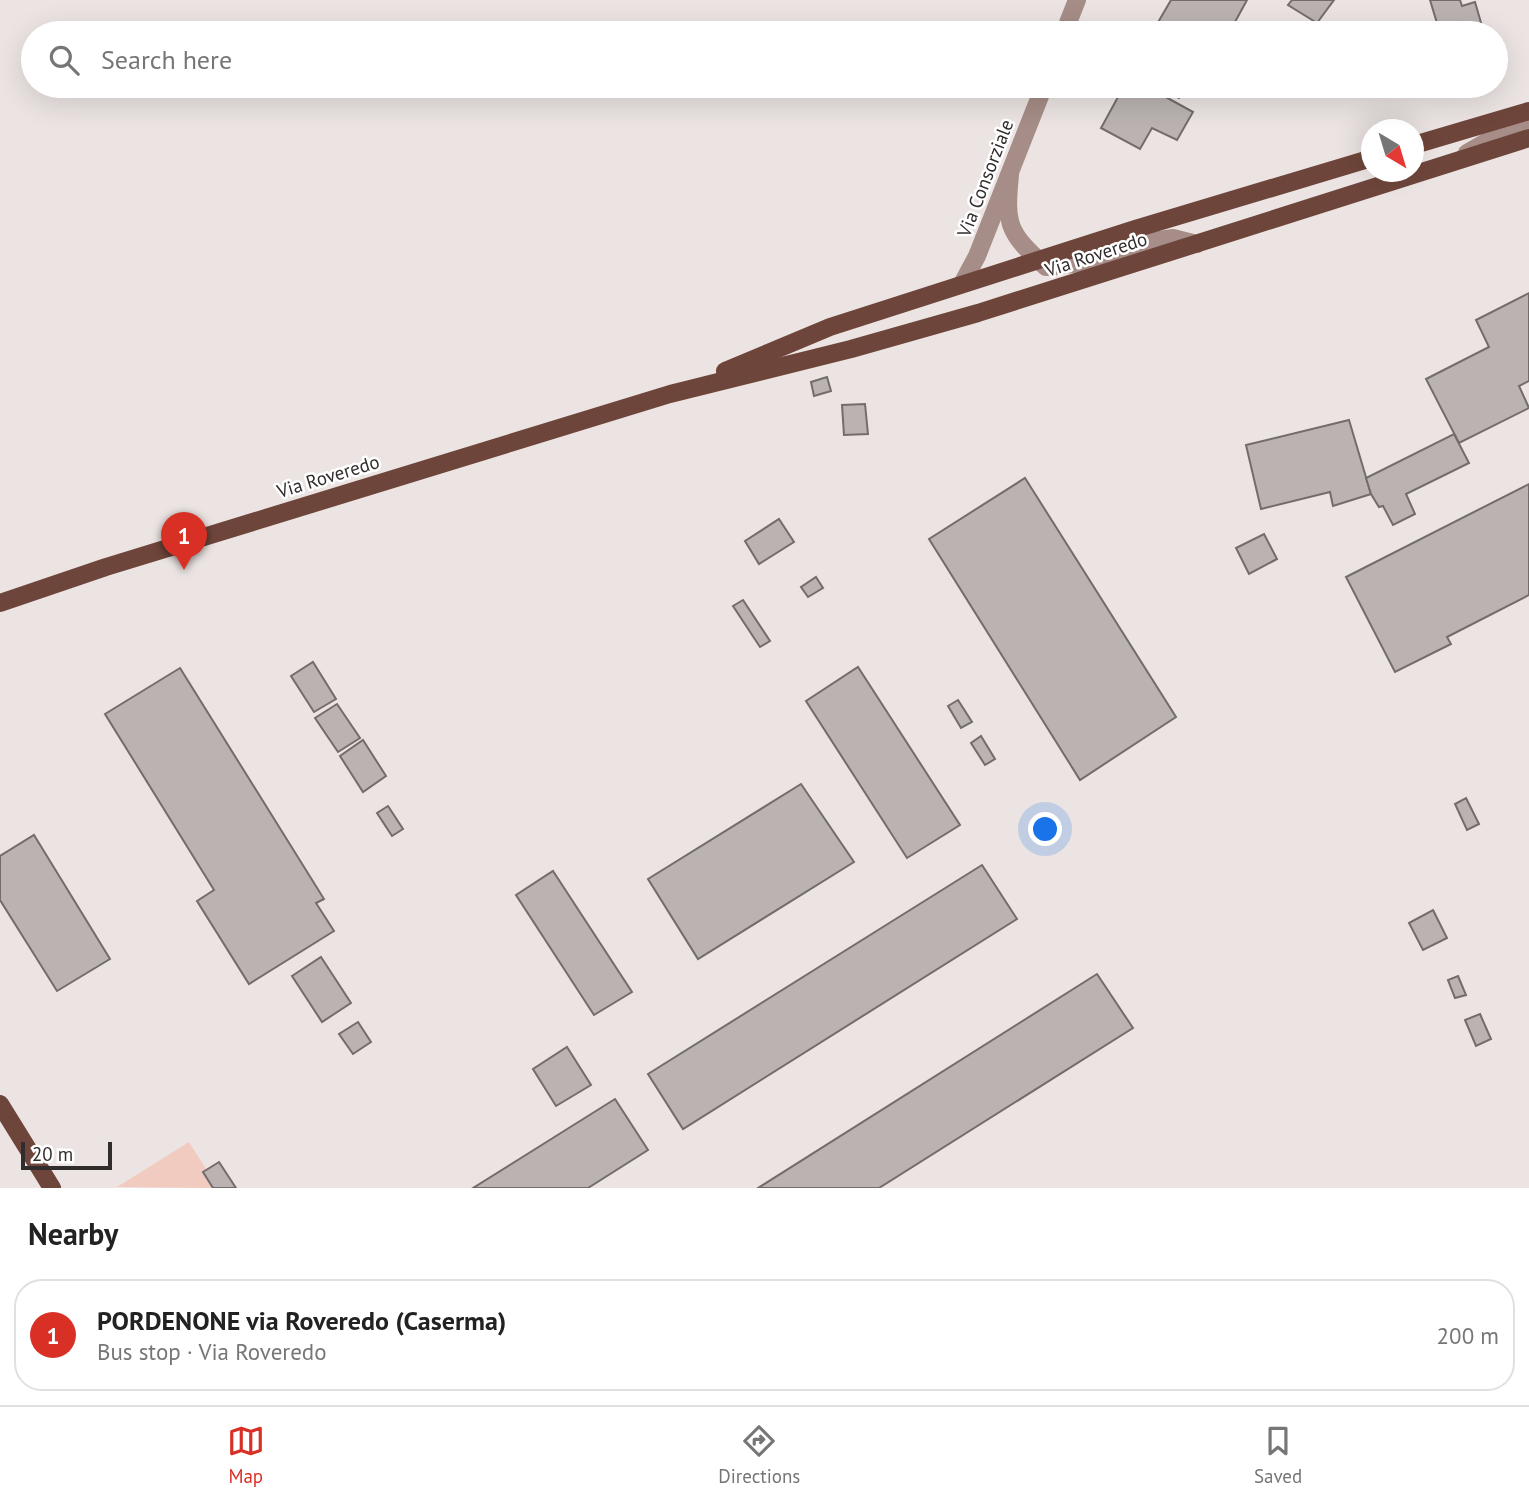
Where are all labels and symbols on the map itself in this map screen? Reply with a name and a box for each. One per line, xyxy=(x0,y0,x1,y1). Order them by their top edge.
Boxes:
street label: Via Consorziale xyxy=(951,116,1018,241)
north arrow xyxy=(1361,119,1424,182)
street label: Via Roveredo xyxy=(1041,226,1150,282)
street label: Via Roveredo xyxy=(273,449,382,503)
pin: 1 xyxy=(161,512,207,570)
your location xyxy=(1028,812,1062,846)
scale bar xyxy=(21,1139,112,1171)

